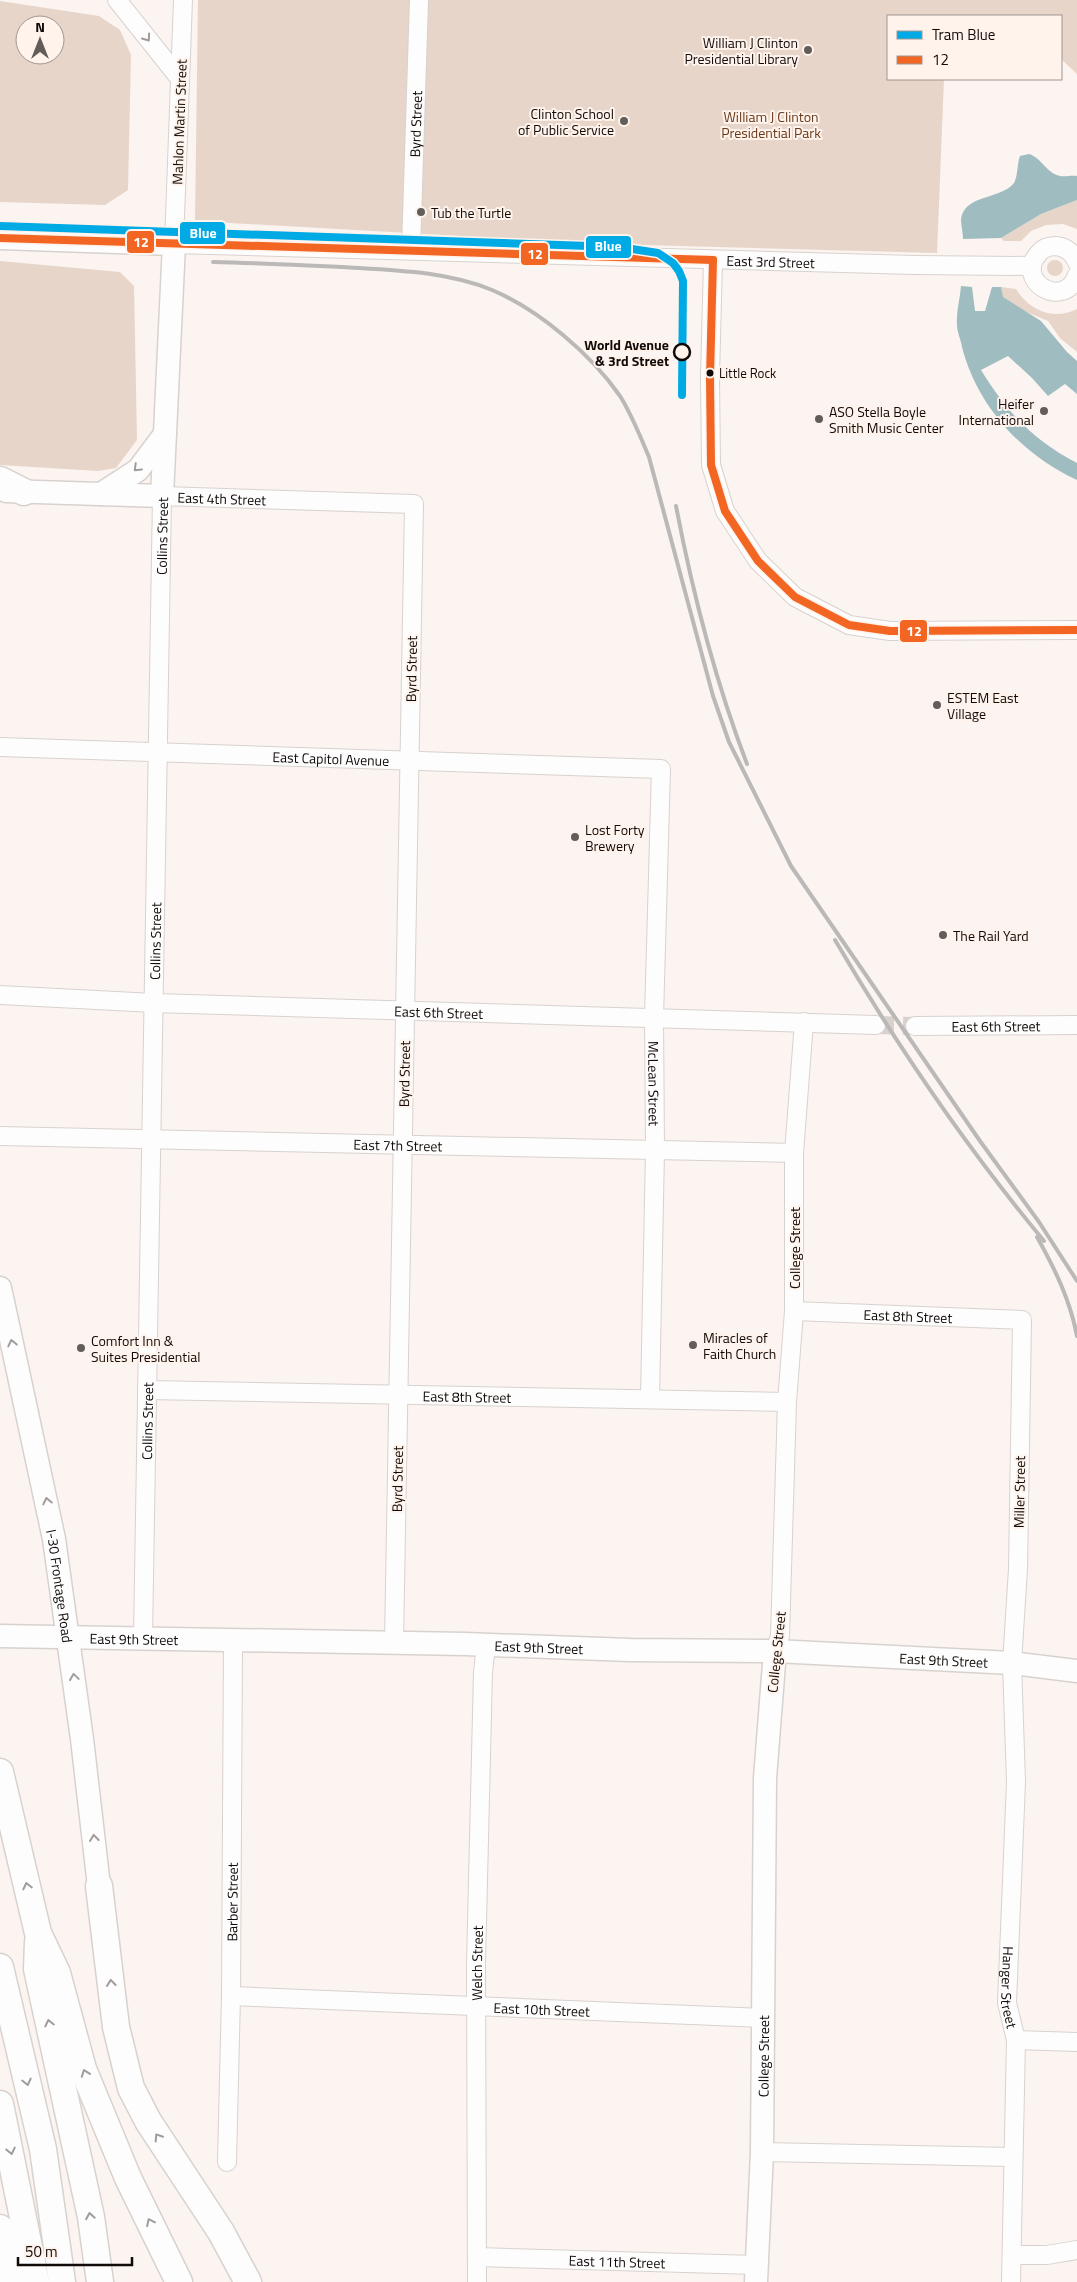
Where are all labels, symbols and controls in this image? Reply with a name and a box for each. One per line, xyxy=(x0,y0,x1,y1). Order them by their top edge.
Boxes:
north arrow xyxy=(15,15,65,65)
legend xyxy=(887,15,1062,80)
text: N xyxy=(35,16,45,37)
text: Tram Blue xyxy=(932,23,995,46)
one-way arrow xyxy=(142,32,150,41)
place label: William J Clinton Presidential Library xyxy=(684,32,798,69)
marker: William J Clinton Presidential Library xyxy=(802,44,814,56)
text: 12 xyxy=(932,48,949,71)
street label: Mahlon Martin Street xyxy=(166,59,192,185)
street label: Byrd Street xyxy=(403,90,427,158)
place label: Clinton School of Public Service xyxy=(518,103,614,140)
park label: William J Clinton Presidential Park xyxy=(721,106,821,143)
marker: Clinton School of Public Service xyxy=(618,115,630,127)
place label: Tub the Turtle xyxy=(431,202,511,223)
marker: Tub the Turtle xyxy=(415,206,427,218)
line badge: Blue xyxy=(179,221,226,245)
text: Blue xyxy=(189,222,217,243)
line badge: 12 xyxy=(126,230,155,254)
text: 12 xyxy=(133,231,149,252)
line badge: Blue xyxy=(585,235,632,259)
text: Blue xyxy=(594,235,622,256)
line badge: 12 xyxy=(520,242,549,266)
text: 12 xyxy=(527,243,543,264)
street label: East 3rd Street xyxy=(726,249,815,273)
place label: World Avenue & 3rd Street xyxy=(584,334,669,371)
marker: World Avenue & 3rd Street xyxy=(673,343,691,361)
place label: Little Rock xyxy=(719,363,776,383)
marker: Little Rock xyxy=(705,368,715,378)
place label: Heifer International xyxy=(959,393,1034,430)
place label: ASO Stella Boyle Smith Music Center xyxy=(829,401,944,438)
marker: Heifer International xyxy=(1038,405,1050,417)
marker: ASO Stella Boyle Smith Music Center xyxy=(813,413,825,425)
one-way arrow xyxy=(134,462,143,471)
street label: East 4th Street xyxy=(177,486,267,510)
street label: Collins Street xyxy=(150,497,172,575)
line badge: 12 xyxy=(899,619,928,643)
text: 12 xyxy=(906,620,922,641)
street label: Byrd Street xyxy=(400,635,422,702)
place label: ESTEM East Village xyxy=(947,687,1018,724)
marker: ESTEM East Village xyxy=(931,699,943,711)
street label: East Capitol Avenue xyxy=(272,746,390,770)
place label: Lost Forty Brewery xyxy=(585,819,645,856)
marker: Lost Forty Brewery xyxy=(569,831,581,843)
street label: Collins Street xyxy=(143,902,166,980)
place label: The Rail Yard xyxy=(953,925,1029,946)
marker: The Rail Yard xyxy=(937,929,949,941)
street label: East 6th Street xyxy=(394,1000,483,1024)
street label: East 6th Street xyxy=(952,1015,1041,1036)
street label: Byrd Street xyxy=(393,1040,415,1107)
street label: McLean Street xyxy=(644,1041,665,1126)
street label: East 7th Street xyxy=(353,1133,443,1156)
street label: College Street xyxy=(784,1207,805,1289)
street label: East 8th Street xyxy=(863,1303,953,1328)
place label: Miracles of Faith Church xyxy=(703,1327,776,1364)
place label: Comfort Inn & Suites Presidential xyxy=(91,1330,201,1367)
one-way arrow xyxy=(7,1338,17,1347)
marker: Miracles of Faith Church xyxy=(687,1339,699,1351)
marker: Comfort Inn & Suites Presidential xyxy=(75,1342,87,1354)
street label: Collins Street xyxy=(135,1382,158,1460)
street label: East 8th Street xyxy=(422,1385,512,1407)
street label: Byrd Street xyxy=(386,1445,408,1512)
street label: Miller Street xyxy=(1008,1456,1030,1528)
one-way arrow xyxy=(42,1497,53,1506)
street label: I-30 Frontage Road xyxy=(42,1527,79,1644)
street label: College Street xyxy=(761,1610,791,1694)
street label: East 9th Street xyxy=(89,1627,179,1650)
street label: East 9th Street xyxy=(494,1635,584,1659)
street label: East 9th Street xyxy=(899,1647,989,1672)
one-way arrow xyxy=(69,1672,80,1680)
one-way arrow xyxy=(89,1834,100,1842)
street label: Barber Street xyxy=(221,1862,242,1942)
one-way arrow xyxy=(22,1881,33,1890)
street label: Welch Street xyxy=(465,1925,487,2001)
street label: Hanger Street xyxy=(996,1946,1023,2030)
one-way arrow xyxy=(106,1979,117,1987)
street label: East 10th Street xyxy=(493,1996,591,2021)
street label: College Street xyxy=(752,2015,774,2097)
one-way arrow xyxy=(44,2019,55,2028)
one-way arrow xyxy=(81,2070,91,2078)
one-way arrow xyxy=(21,2078,32,2087)
one-way arrow xyxy=(154,2133,164,2142)
one-way arrow xyxy=(5,2147,15,2156)
one-way arrow xyxy=(86,2212,96,2221)
one-way arrow xyxy=(146,2218,156,2227)
scale bar xyxy=(18,2234,131,2266)
text: 50 m xyxy=(25,2240,58,2263)
street label: East 11th Street xyxy=(568,2249,666,2273)

